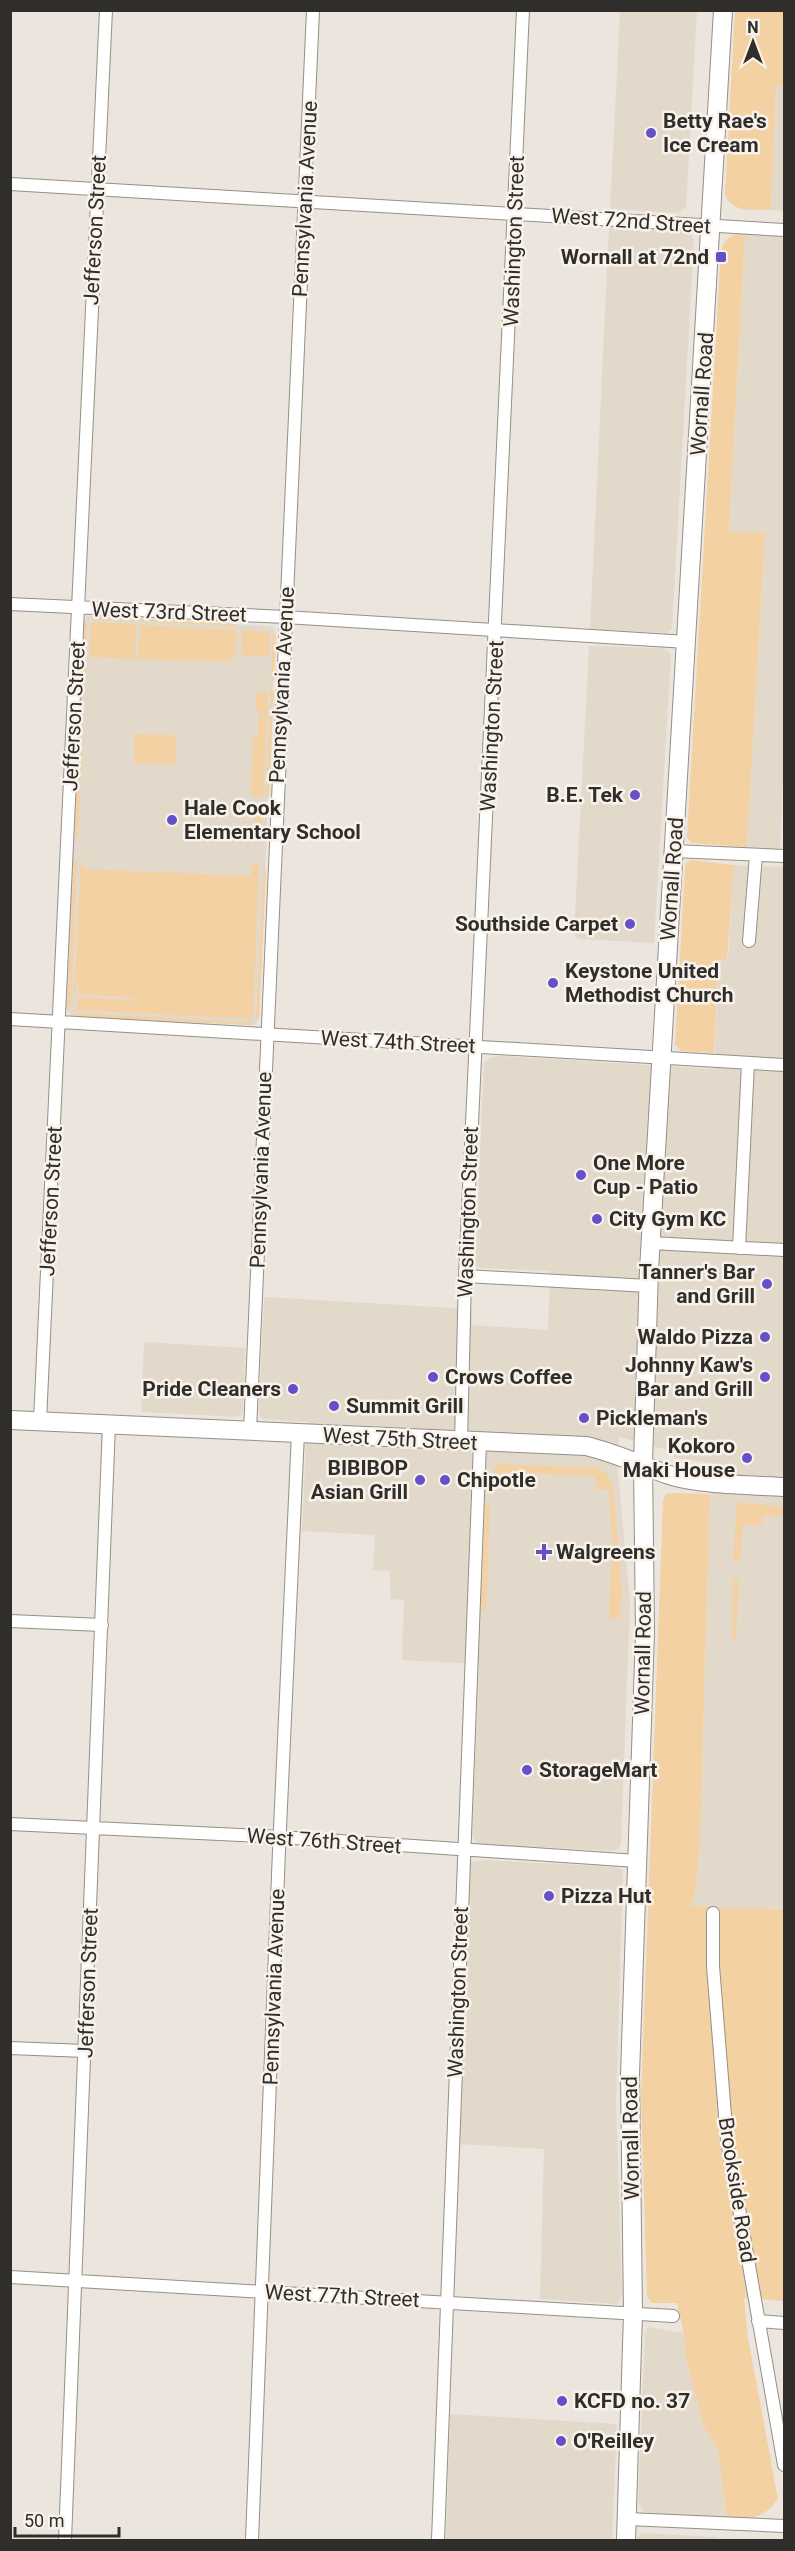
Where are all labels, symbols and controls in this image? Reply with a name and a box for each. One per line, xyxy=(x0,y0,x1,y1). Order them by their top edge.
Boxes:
north arrow xyxy=(723,12,783,72)
text: N xyxy=(747,18,759,37)
street label: Pennsylvania Avenue xyxy=(288,100,322,298)
place label: Betty Rae's Ice Cream xyxy=(663,109,767,157)
marker: Betty Rae's Ice Cream xyxy=(644,126,658,140)
street label: Jefferson Street xyxy=(79,154,111,306)
street label: Washington Street xyxy=(499,155,529,327)
street label: West 72nd Street xyxy=(550,203,712,239)
place label: Wornall at 72nd xyxy=(561,245,709,269)
marker: Wornall at 72nd xyxy=(714,250,728,264)
street label: Wornall Road xyxy=(686,331,718,457)
street label: Pennsylvania Avenue xyxy=(265,586,299,784)
street label: West 73rd Street xyxy=(91,597,247,627)
street label: Jefferson Street xyxy=(58,640,90,792)
street label: Washington Street xyxy=(476,640,508,812)
place label: B.E. Tek xyxy=(546,783,624,807)
marker: B.E. Tek xyxy=(628,788,642,802)
place label: Hale Cook Elementary School xyxy=(184,796,361,844)
marker: Hale Cook Elementary School xyxy=(165,813,179,827)
street label: Wornall Road xyxy=(656,816,688,942)
place label: Southside Carpet xyxy=(455,912,618,936)
marker: Southside Carpet xyxy=(623,917,637,931)
place label: Keystone United Methodist Church xyxy=(565,959,733,1007)
marker: Keystone United Methodist Church xyxy=(546,976,560,990)
street label: West 74th Street xyxy=(320,1026,476,1058)
street label: Pennsylvania Avenue xyxy=(246,1071,276,1269)
street label: Jefferson Street xyxy=(35,1125,67,1277)
street label: Washington Street xyxy=(453,1126,483,1298)
place label: One More Cup - Patio xyxy=(593,1151,698,1199)
marker: One More Cup - Patio xyxy=(574,1168,588,1182)
place label: City Gym KC xyxy=(609,1207,727,1231)
marker: City Gym KC xyxy=(590,1212,604,1226)
place label: Tanner's Bar and Grill xyxy=(639,1260,755,1308)
marker: Tanner's Bar and Grill xyxy=(760,1277,774,1291)
place label: Waldo Pizza xyxy=(638,1325,753,1349)
marker: Waldo Pizza xyxy=(758,1330,772,1344)
place label: Johnny Kaw's Bar and Grill xyxy=(625,1353,753,1401)
place label: Crows Coffee xyxy=(445,1365,572,1389)
marker: Crows Coffee xyxy=(426,1370,440,1384)
marker: Johnny Kaw's Bar and Grill xyxy=(758,1370,772,1384)
place label: Pride Cleaners xyxy=(142,1377,281,1401)
marker: Pride Cleaners xyxy=(286,1382,300,1396)
place label: Summit Grill xyxy=(346,1394,464,1418)
marker: Summit Grill xyxy=(327,1399,341,1413)
place label: Pickleman's xyxy=(596,1406,708,1430)
marker: Pickleman's xyxy=(577,1411,591,1425)
street label: West 75th Street xyxy=(322,1423,478,1455)
place label: Kokoro Maki House xyxy=(623,1434,735,1482)
marker: Kokoro Maki House xyxy=(740,1451,754,1465)
place label: BIBIBOP Asian Grill xyxy=(311,1456,408,1504)
place label: Chipotle xyxy=(457,1468,536,1492)
marker: BIBIBOP Asian Grill xyxy=(413,1473,427,1487)
marker: Chipotle xyxy=(438,1473,452,1487)
place label: Walgreens xyxy=(556,1540,656,1564)
marker: Walgreens xyxy=(537,1545,551,1559)
street label: Wornall Road xyxy=(630,1591,656,1715)
place label: StorageMart xyxy=(539,1758,657,1782)
marker: StorageMart xyxy=(520,1763,534,1777)
street label: West 76th Street xyxy=(246,1824,402,1858)
place label: Pizza Hut xyxy=(561,1884,652,1908)
street label: Pennsylvania Avenue xyxy=(259,1888,289,2086)
marker: Pizza Hut xyxy=(542,1889,556,1903)
street label: Washington Street xyxy=(443,1906,473,2078)
street label: Jefferson Street xyxy=(73,1907,103,2059)
street label: Wornall Road xyxy=(618,2076,644,2200)
street label: Brookside Road xyxy=(714,2116,760,2264)
street label: West 77th Street xyxy=(264,2280,420,2312)
place label: KCFD no. 37 xyxy=(574,2389,690,2413)
marker: KCFD no. 37 xyxy=(555,2394,569,2408)
place label: O'Reilley xyxy=(573,2429,655,2453)
marker: O'Reilley xyxy=(554,2434,568,2448)
scale bar xyxy=(15,2500,118,2538)
text: 50 m xyxy=(24,2510,64,2531)

